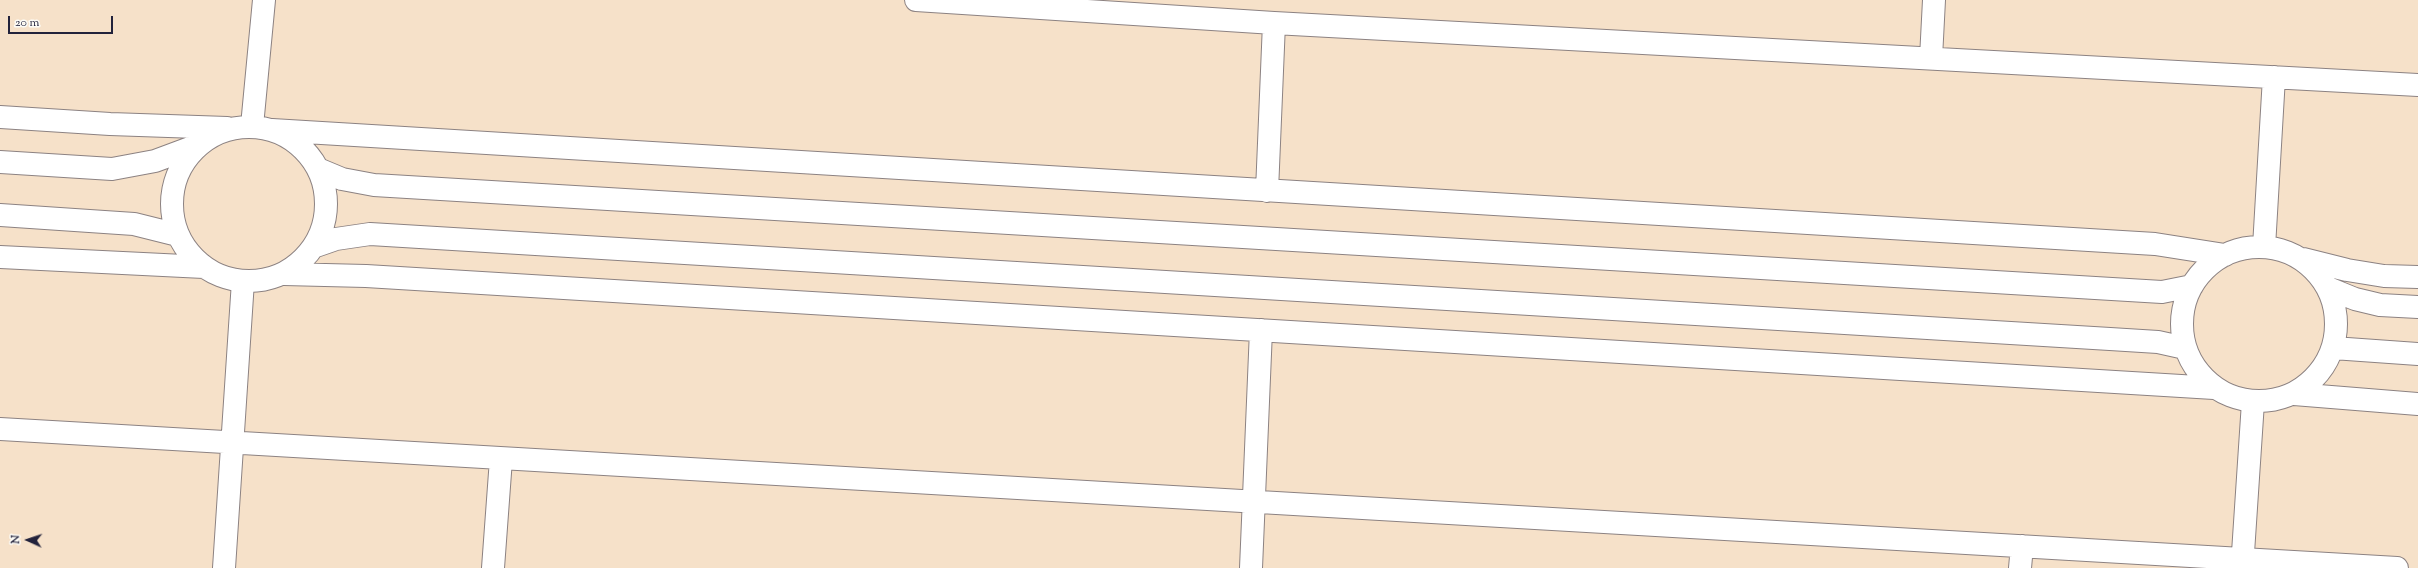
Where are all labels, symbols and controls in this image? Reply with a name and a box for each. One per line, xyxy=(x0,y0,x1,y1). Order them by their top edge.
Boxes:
scale bar xyxy=(10,8,115,34)
text: 20 m xyxy=(15,14,39,32)
north arrow xyxy=(8,520,48,560)
text: N xyxy=(8,535,24,544)

